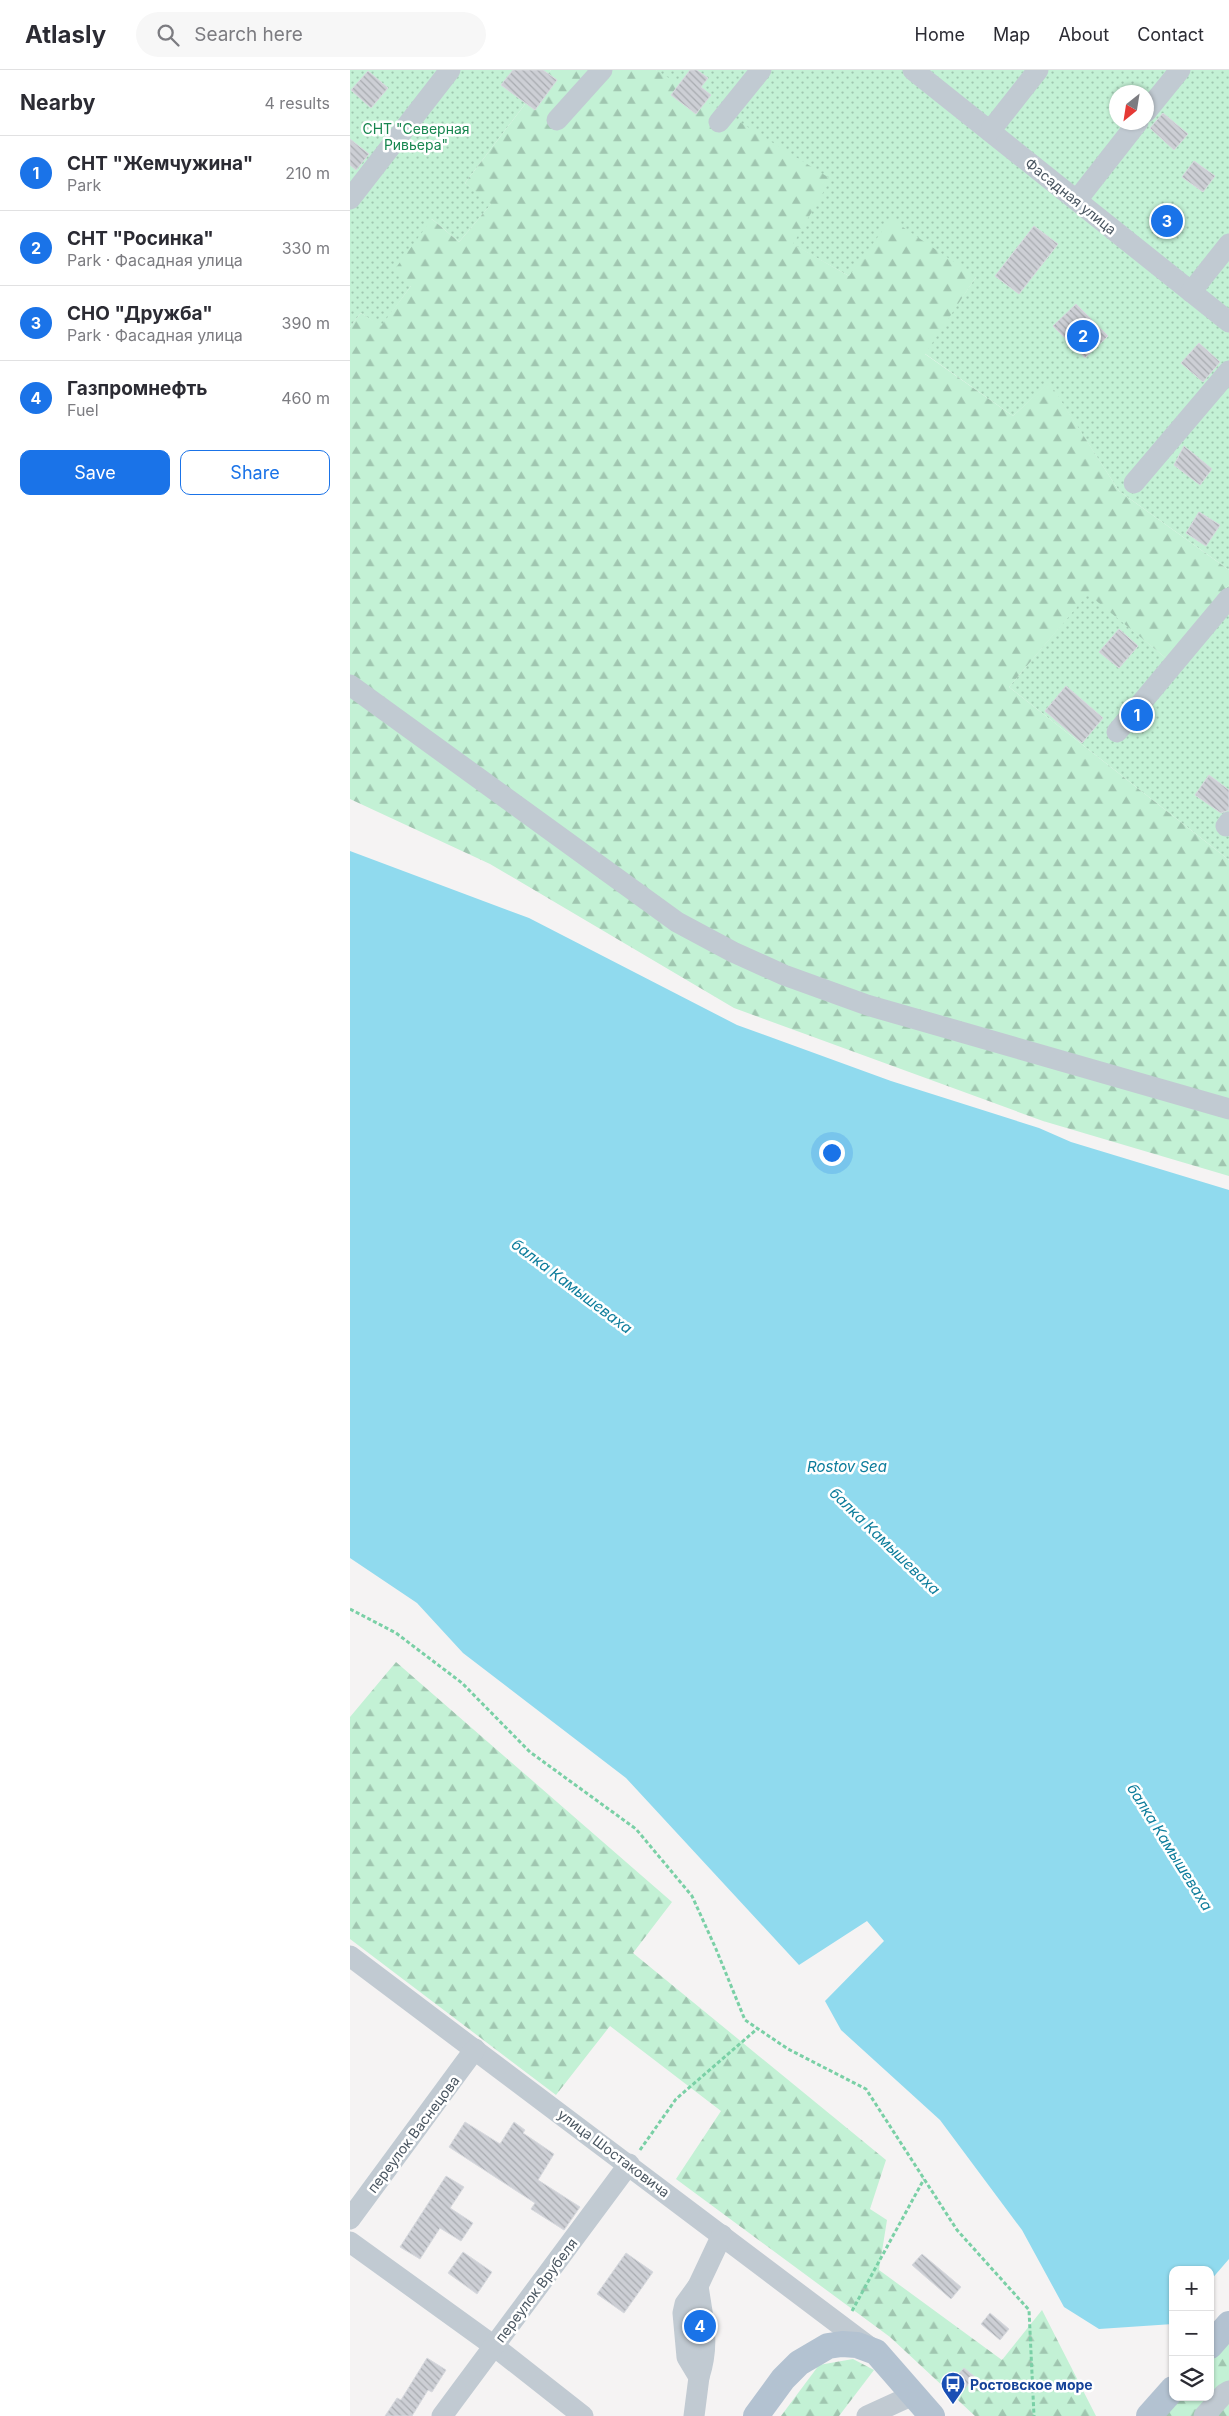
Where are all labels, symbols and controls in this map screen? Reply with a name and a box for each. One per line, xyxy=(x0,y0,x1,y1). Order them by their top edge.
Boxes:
search box xyxy=(136,12,486,57)
text: Atlasly xyxy=(25,20,106,49)
icon: search xyxy=(154,21,182,49)
text: Search here xyxy=(194,23,303,46)
text: Home xyxy=(915,24,965,45)
text: Map xyxy=(993,24,1030,45)
text: About xyxy=(1058,24,1109,45)
text: Contact xyxy=(1137,24,1204,45)
north arrow xyxy=(1109,85,1154,130)
text: Nearby xyxy=(20,90,95,115)
text: 4 results xyxy=(265,93,330,113)
park label: СНТ "Северная Ривьера" xyxy=(362,120,470,153)
text: СНТ "Жемчужина" xyxy=(67,152,253,175)
street label: Фасадная улица xyxy=(1022,154,1120,238)
text: 1 xyxy=(33,163,39,183)
text: 210 m xyxy=(285,163,330,183)
text: Park xyxy=(67,175,101,195)
pin: 3 xyxy=(1151,202,1183,240)
text: СНТ "Росинка" xyxy=(67,227,214,250)
text: 2 xyxy=(31,238,41,258)
text: 330 m xyxy=(282,238,330,258)
text: Park · Фасадная улица xyxy=(67,250,243,270)
text: СНО "Дружба" xyxy=(67,302,213,325)
text: 3 xyxy=(31,313,41,333)
text: 390 m xyxy=(282,313,330,333)
pin: 2 xyxy=(1067,317,1099,355)
text: Park · Фасадная улица xyxy=(67,325,243,345)
text: Газпромнефть xyxy=(67,377,207,400)
text: 4 xyxy=(31,388,41,408)
text: 460 m xyxy=(281,388,330,408)
text: Fuel xyxy=(67,400,99,420)
button: Save xyxy=(20,450,170,495)
button: Share xyxy=(180,450,330,495)
pin: 1 xyxy=(1121,696,1153,734)
your location xyxy=(819,1140,845,1166)
water label: балка Камышеваха xyxy=(508,1234,636,1338)
water label: Rostov Sea xyxy=(807,1457,887,1476)
water label: балка Камышеваха xyxy=(826,1483,944,1599)
water label: балка Камышеваха xyxy=(1123,1780,1217,1914)
street label: переулок Васнецова xyxy=(363,2072,463,2196)
street label: улица Шостаковича xyxy=(555,2105,673,2201)
street label: переулок Врубеля xyxy=(491,2235,581,2345)
map controls xyxy=(1169,2266,1214,2401)
button: + xyxy=(1169,2266,1214,2311)
pin: 4 xyxy=(684,2307,716,2345)
button: − xyxy=(1169,2311,1214,2356)
button: layers xyxy=(1169,2356,1214,2401)
bus stop icon: Ростовское море xyxy=(940,2371,966,2405)
place label: Ростовское море xyxy=(970,2376,1093,2393)

